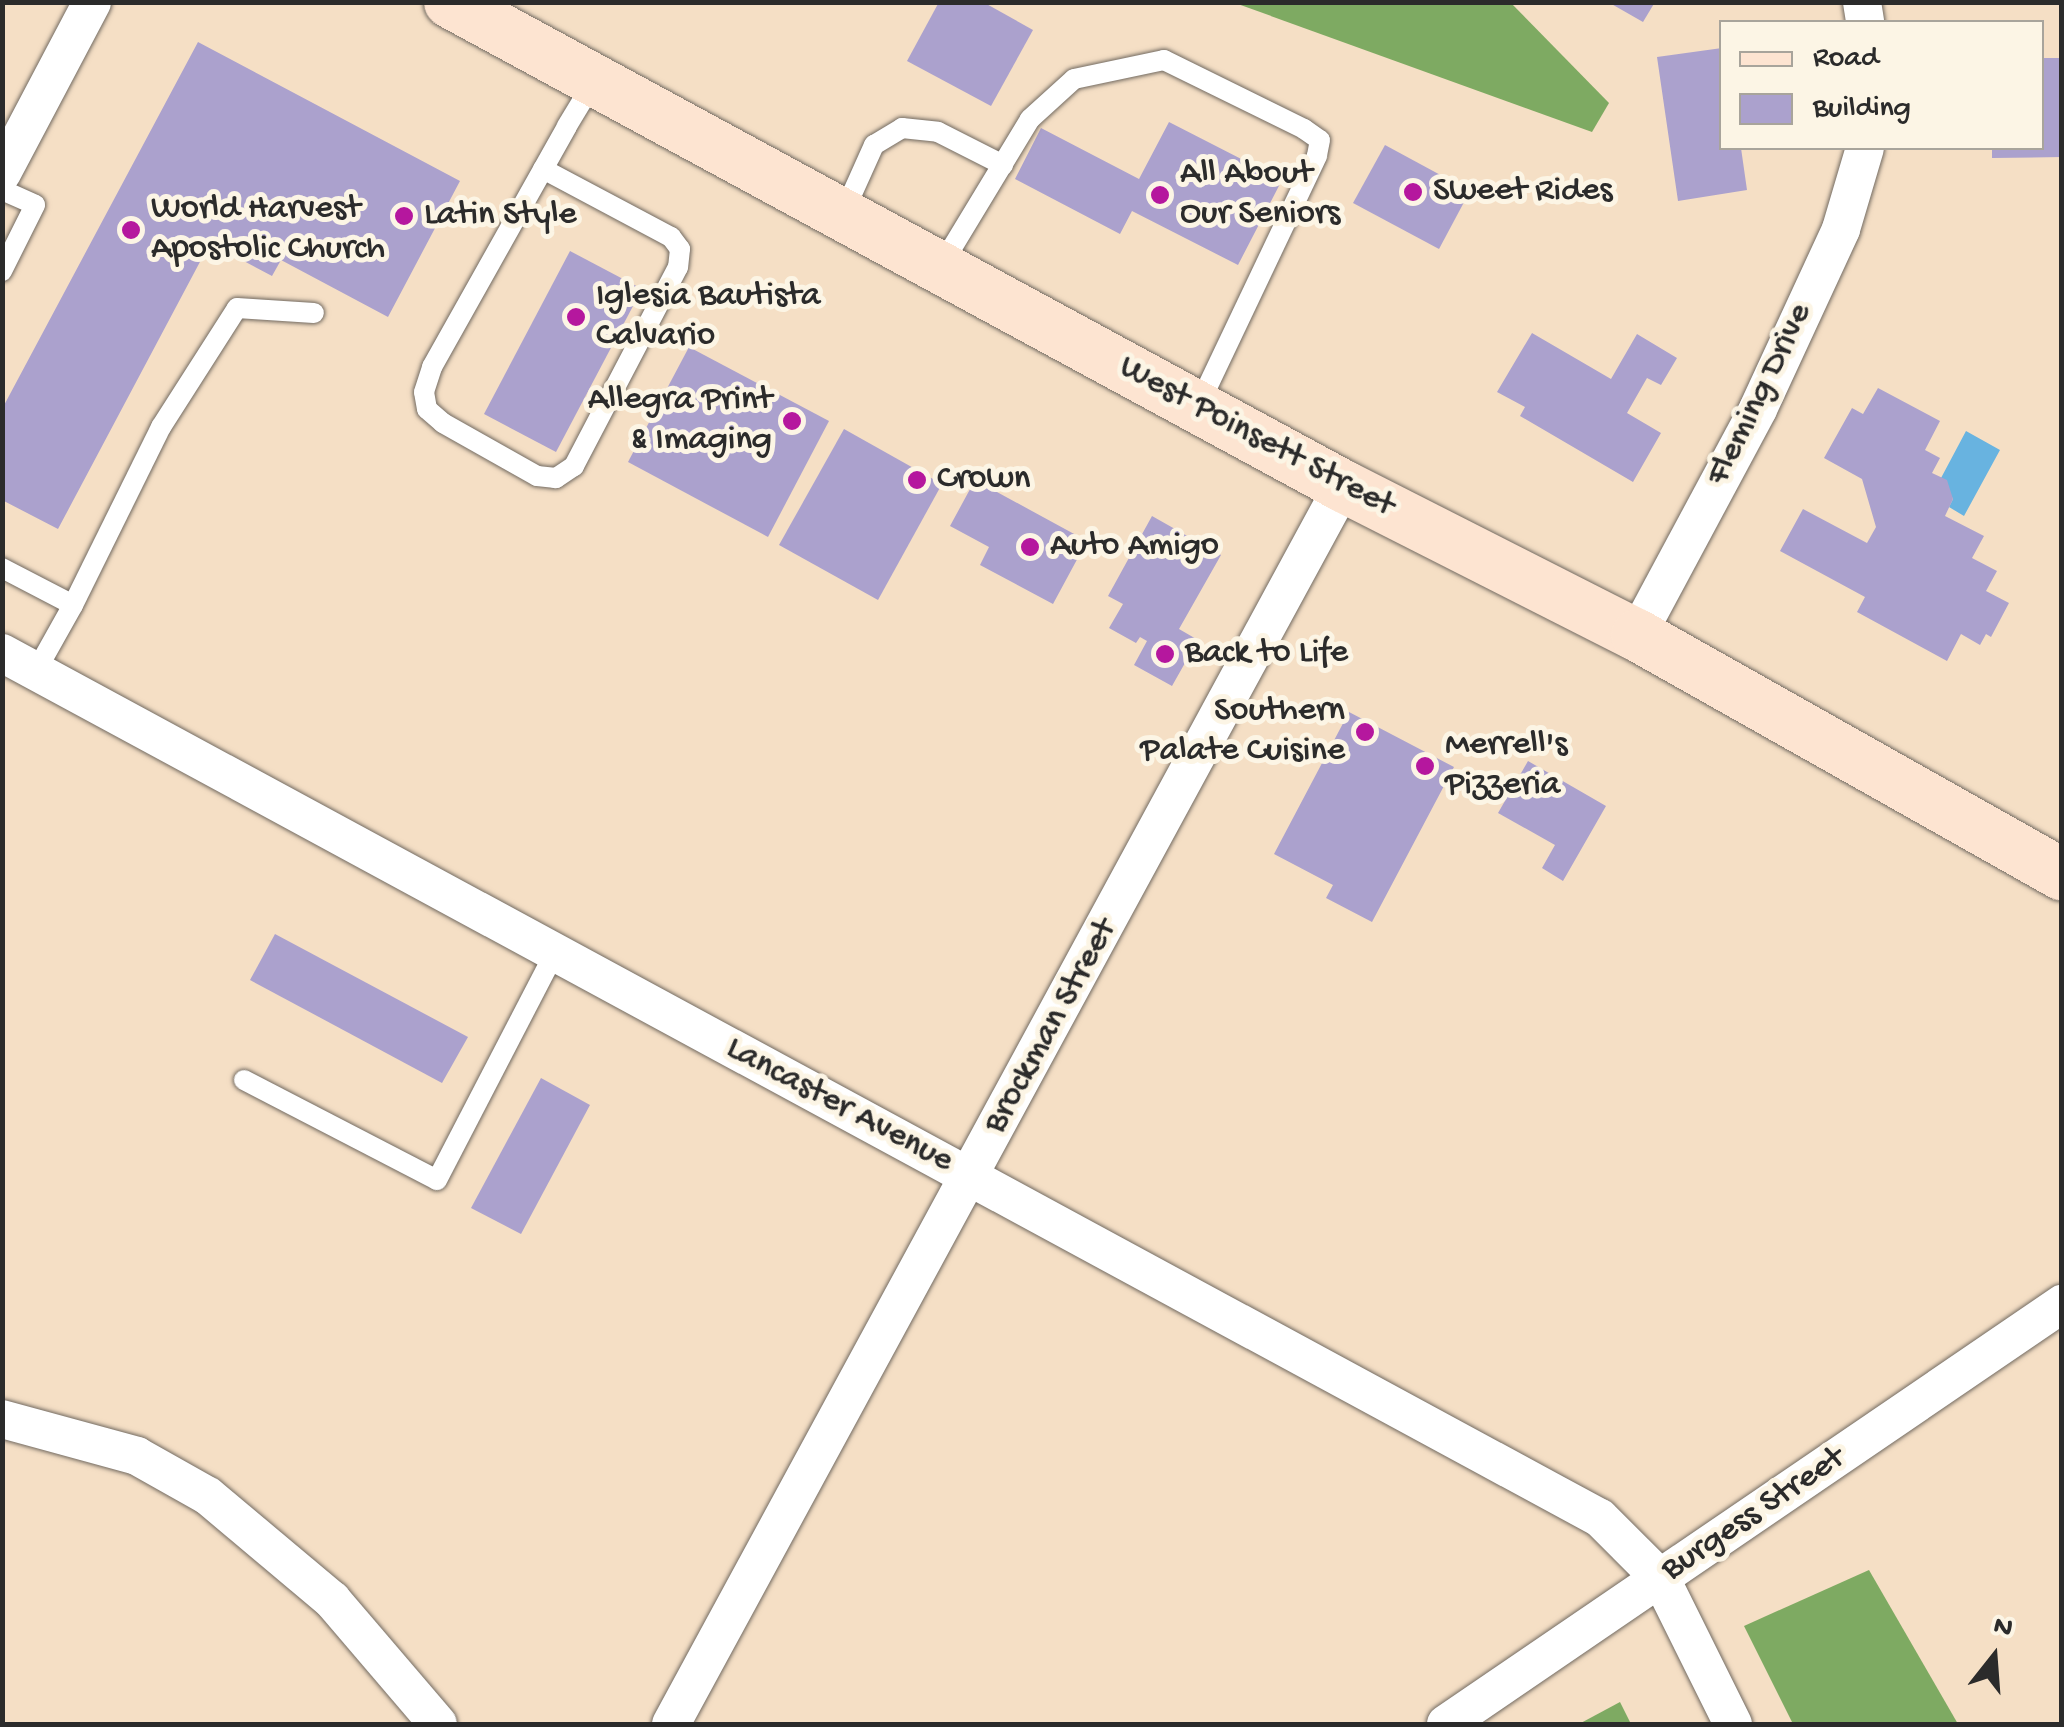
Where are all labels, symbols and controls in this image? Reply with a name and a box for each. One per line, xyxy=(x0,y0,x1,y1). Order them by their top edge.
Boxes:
legend xyxy=(1719,20,2044,150)
text: Road xyxy=(1813,42,1879,77)
text: Building xyxy=(1813,92,1911,127)
place label: All About Our Seniors xyxy=(1180,154,1340,236)
place label: Sweet Rides xyxy=(1433,171,1612,213)
marker: Sweet Rides xyxy=(1402,181,1424,203)
marker: All About Our Seniors xyxy=(1149,184,1171,206)
place label: World Harvest Apostolic Church xyxy=(151,189,385,271)
place label: Latin Style xyxy=(424,195,577,237)
marker: Latin Style xyxy=(393,205,415,227)
marker: World Harvest Apostolic Church xyxy=(120,219,142,241)
place label: Iglesia Bautista Calvario xyxy=(596,276,821,358)
street label: Fleming Drive xyxy=(1699,297,1823,493)
marker: Iglesia Bautista Calvario xyxy=(565,306,587,328)
street label: West Poinsett Street xyxy=(1111,348,1401,528)
place label: Allegra Print & Imaging xyxy=(588,380,772,462)
marker: Allegra Print & Imaging xyxy=(781,410,803,432)
place label: Crown xyxy=(937,459,1030,501)
marker: Crown xyxy=(906,469,928,491)
place label: Auto Amigo xyxy=(1050,526,1219,568)
marker: Auto Amigo xyxy=(1019,536,1041,558)
place label: Back to Life xyxy=(1185,633,1348,675)
marker: Back to Life xyxy=(1154,643,1176,665)
place label: Southern Palate Cuisine xyxy=(1140,691,1345,773)
marker: Southern Palate Cuisine xyxy=(1354,721,1376,743)
place label: Merrell's Pizzeria xyxy=(1445,725,1567,807)
marker: Merrell's Pizzeria xyxy=(1414,755,1436,777)
street label: Brockman Street xyxy=(976,913,1128,1141)
street label: Lancaster Avenue xyxy=(718,1028,960,1184)
street label: Burgess Street xyxy=(1654,1438,1854,1592)
north arrow xyxy=(1944,1607,2044,1707)
text: N xyxy=(1989,1609,2016,1646)

